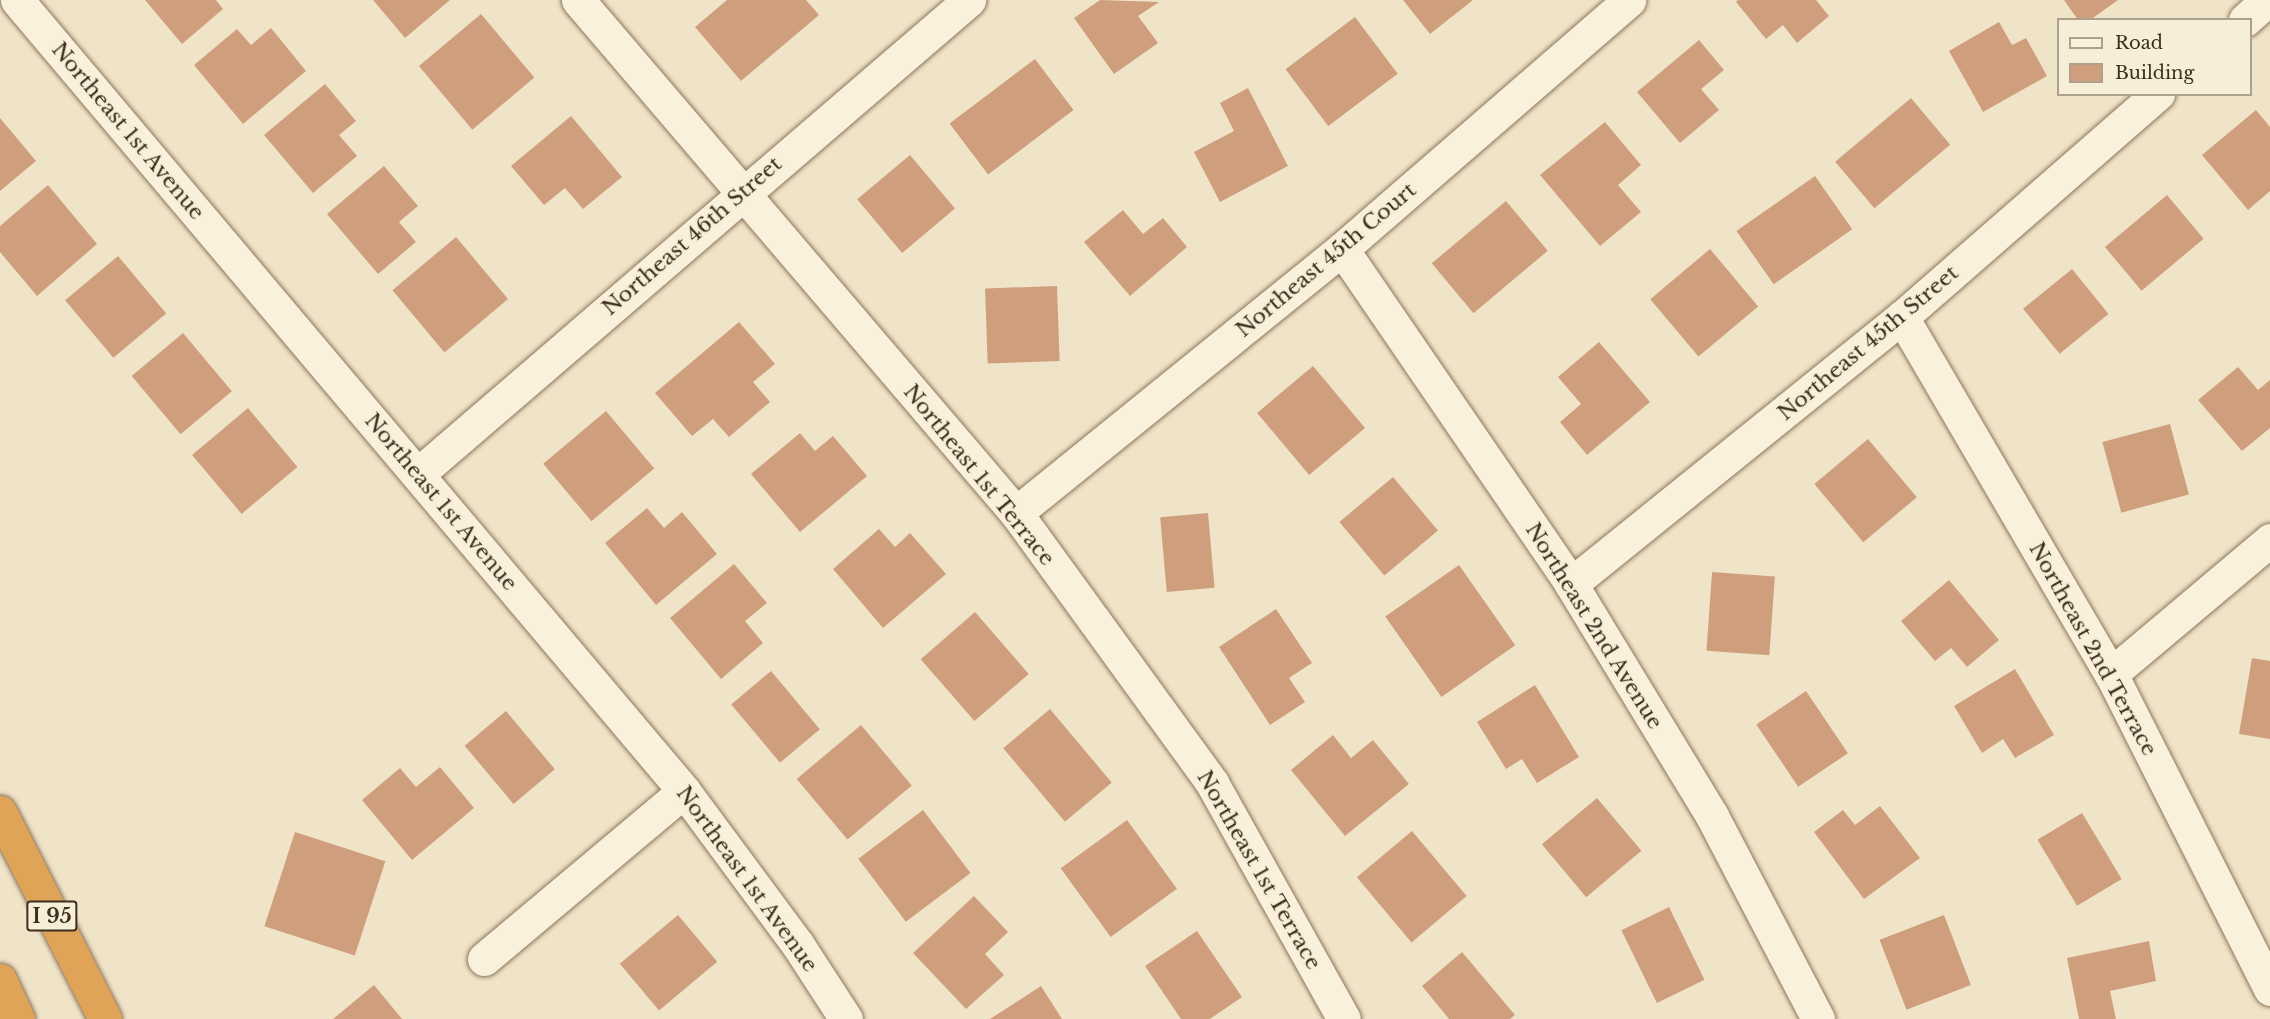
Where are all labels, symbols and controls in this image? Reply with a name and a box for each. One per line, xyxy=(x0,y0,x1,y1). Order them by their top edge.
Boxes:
legend xyxy=(2057,18,2252,96)
text: Road xyxy=(2115,32,2163,54)
street label: Northeast 1st Avenue xyxy=(46,37,210,225)
text: Building xyxy=(2115,62,2194,84)
street label: Northeast 46th Street xyxy=(597,151,787,321)
street label: Northeast 45th Court xyxy=(1231,177,1421,343)
street label: Northeast 45th Street xyxy=(1773,260,1963,426)
street label: Northeast 1st Terrace xyxy=(898,379,1060,571)
street label: Northeast 1st Avenue xyxy=(359,408,523,596)
street label: Northeast 2nd Avenue xyxy=(1520,518,1668,734)
street label: Northeast 2nd Terrace xyxy=(2024,538,2162,760)
street label: Northeast 1st Terrace xyxy=(1192,766,1326,974)
street label: Northeast 1st Avenue xyxy=(671,781,823,977)
road number: I 95 xyxy=(25,899,79,933)

